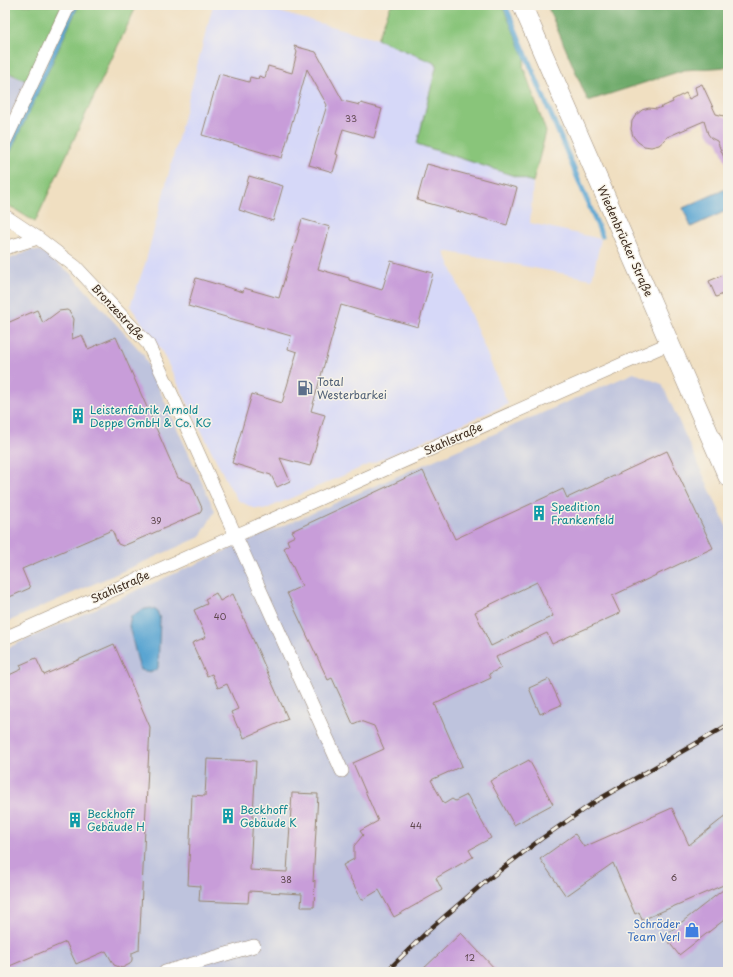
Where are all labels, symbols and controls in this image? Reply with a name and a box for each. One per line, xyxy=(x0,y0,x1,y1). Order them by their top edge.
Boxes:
house number: 33 xyxy=(345,111,357,125)
street label: Wiedenbrücker Straße xyxy=(593,183,658,299)
street label: Bronzestraße xyxy=(88,280,149,344)
place label: Total Westerbarkei xyxy=(317,373,387,403)
fuel station icon: Total Westerbarkei xyxy=(296,379,314,397)
place label: Leistenfabrik Arnold Deppe GmbH & Co. KG xyxy=(90,401,212,431)
building icon: Leistenfabrik Arnold Deppe GmbH & Co. KG xyxy=(69,407,87,425)
street label: Stahlstraße xyxy=(421,418,485,459)
place label: Spedition Frankenfeld xyxy=(551,498,614,528)
building icon: Spedition Frankenfeld xyxy=(530,504,548,522)
house number: 39 xyxy=(150,513,162,527)
street label: Stahlstraße xyxy=(88,566,152,607)
house number: 40 xyxy=(214,609,227,623)
place label: Beckhoff Gebäude K xyxy=(240,801,297,831)
place label: Beckhoff Gebäude H xyxy=(87,805,145,835)
building icon: Beckhoff Gebäude K xyxy=(219,807,237,825)
building icon: Beckhoff Gebäude H xyxy=(66,811,84,829)
house number: 44 xyxy=(410,818,422,832)
house number: 6 xyxy=(671,870,677,884)
house number: 38 xyxy=(280,872,292,886)
place label: Schröder Team Verl xyxy=(627,915,680,945)
shop icon: Schröder Team Verl xyxy=(683,921,701,939)
house number: 12 xyxy=(465,950,475,964)

